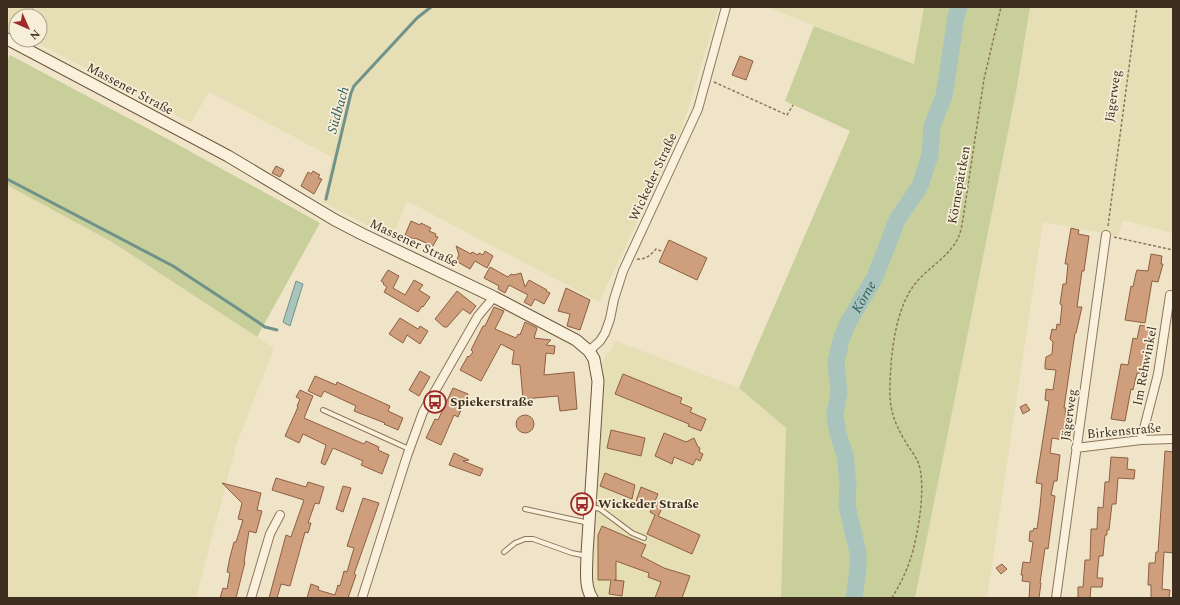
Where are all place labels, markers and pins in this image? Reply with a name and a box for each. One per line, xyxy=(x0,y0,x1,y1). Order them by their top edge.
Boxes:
bus stop icon: Spiekerstraße xyxy=(422,389,448,415)
place label: Spiekerstraße xyxy=(450,392,534,412)
bus stop icon: Wickeder Straße xyxy=(569,491,595,517)
place label: Wickeder Straße xyxy=(598,494,699,514)

